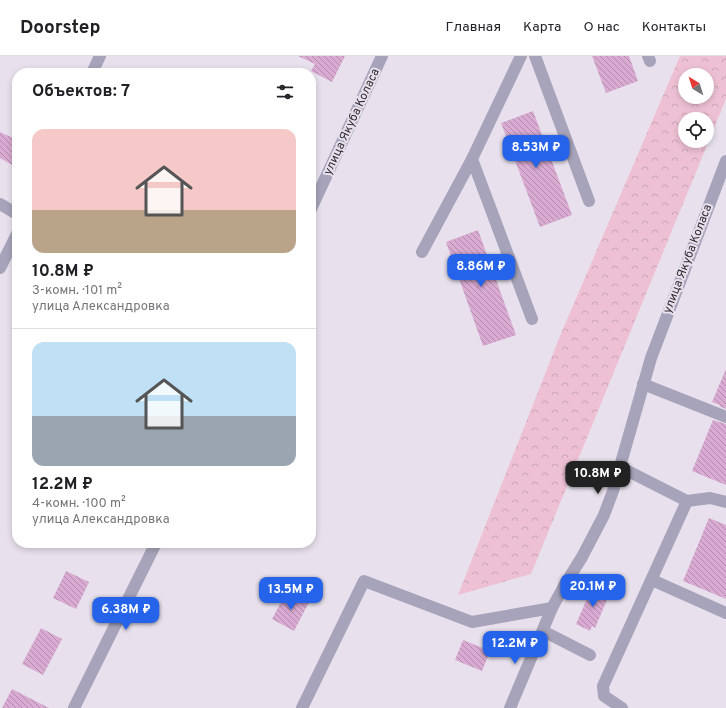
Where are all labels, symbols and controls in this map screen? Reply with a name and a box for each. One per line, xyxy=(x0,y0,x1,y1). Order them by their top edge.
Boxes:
text: Doorstep xyxy=(20,16,100,40)
text: Главная xyxy=(446,19,501,36)
text: Карта xyxy=(523,19,561,36)
text: О нас xyxy=(583,19,620,36)
text: Контакты xyxy=(642,19,706,36)
street label: улица Якуба Коласа xyxy=(320,66,384,178)
north arrow xyxy=(678,68,714,104)
map controls xyxy=(678,68,714,148)
text: Объектов: 7 xyxy=(32,81,130,103)
icon: filters xyxy=(274,81,296,103)
button: locate xyxy=(678,112,714,148)
pin: 8.53M ₽ xyxy=(499,135,573,169)
text: 8.53M ₽ xyxy=(511,140,561,156)
icon: home xyxy=(128,155,200,227)
street label: улица Якуба Коласа xyxy=(660,202,716,316)
pin: 8.86M ₽ xyxy=(444,254,518,288)
text: 8.86M ₽ xyxy=(456,259,506,275)
text: 10.8M ₽ xyxy=(32,261,94,283)
text: 3-комн. · 101 m² xyxy=(32,283,122,299)
text: улица Александровка xyxy=(32,299,170,315)
icon: home xyxy=(128,368,200,440)
pin: 10.8M ₽ xyxy=(561,461,635,495)
text: 10.8M ₽ xyxy=(574,466,622,482)
text: 12.2M ₽ xyxy=(32,474,93,496)
text: 4-комн. · 100 m² xyxy=(32,496,126,512)
text: улица Александровка xyxy=(32,512,170,528)
pin: 20.1M ₽ xyxy=(556,574,630,608)
pin: 13.5M ₽ xyxy=(254,577,328,611)
text: 20.1M ₽ xyxy=(569,579,617,595)
text: 13.5M ₽ xyxy=(268,582,314,598)
pin: 6.38M ₽ xyxy=(89,597,163,631)
text: 6.38M ₽ xyxy=(101,602,151,618)
pin: 12.2M ₽ xyxy=(478,631,552,665)
text: 12.2M ₽ xyxy=(492,636,538,652)

